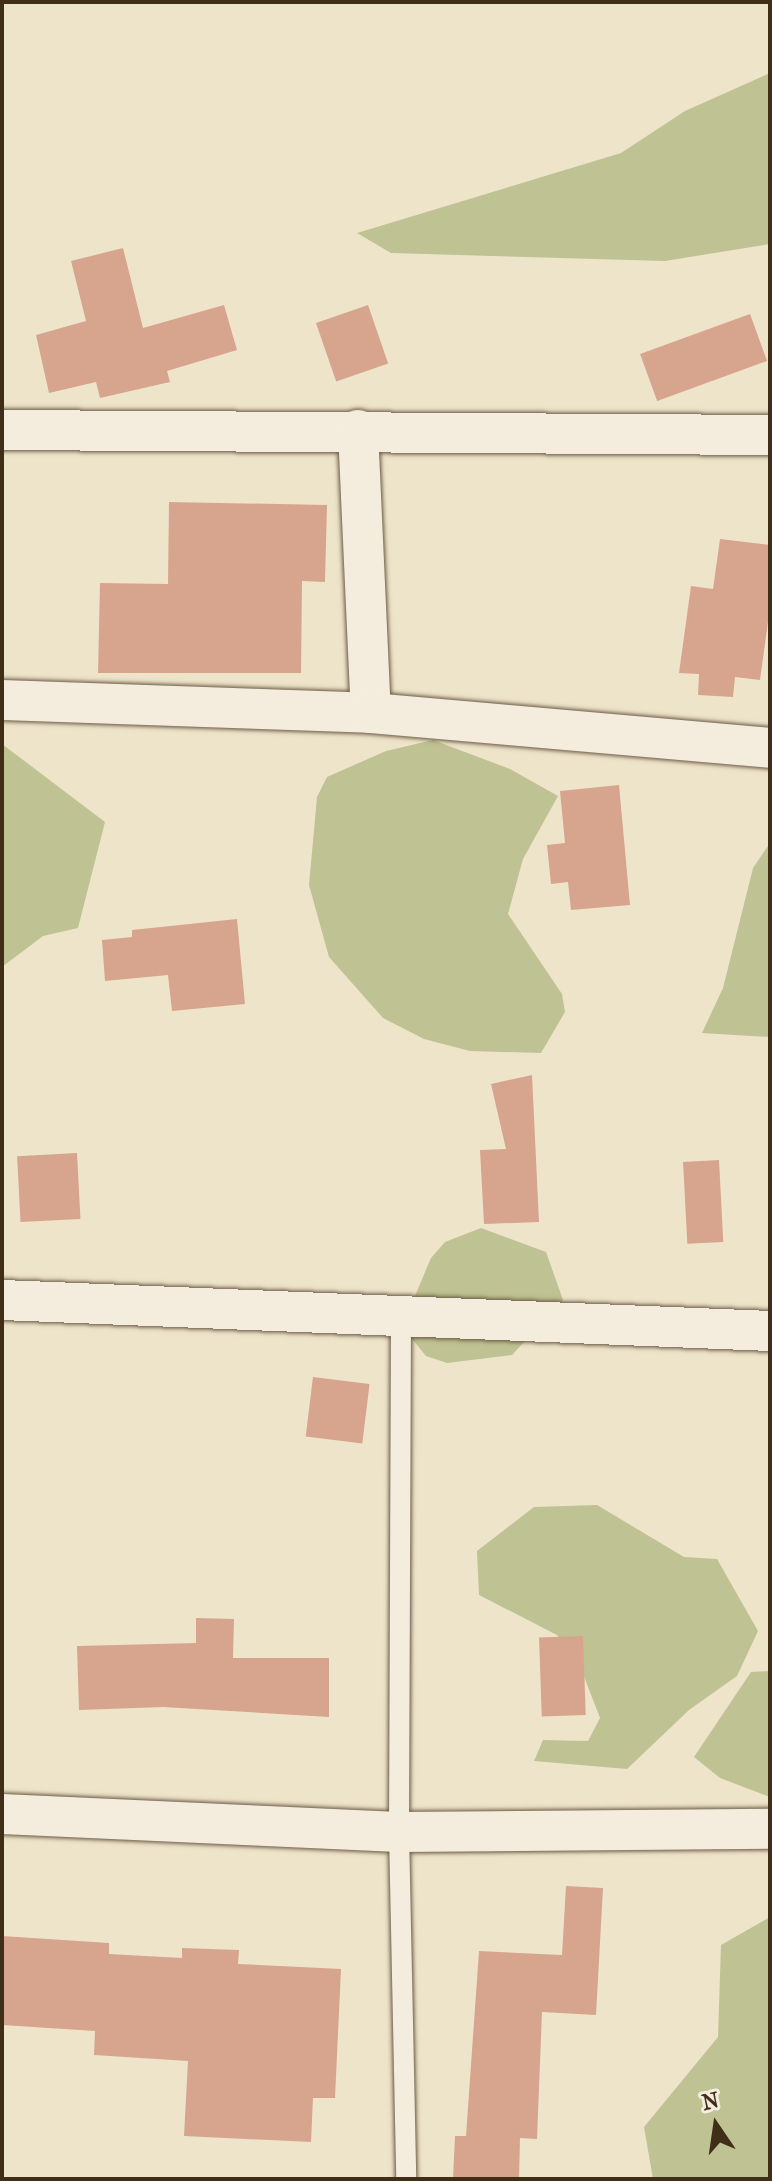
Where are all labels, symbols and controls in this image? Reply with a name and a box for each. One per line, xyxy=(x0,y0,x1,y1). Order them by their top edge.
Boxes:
north arrow xyxy=(676,2085,756,2165)
text: N xyxy=(700,2087,722,2116)

